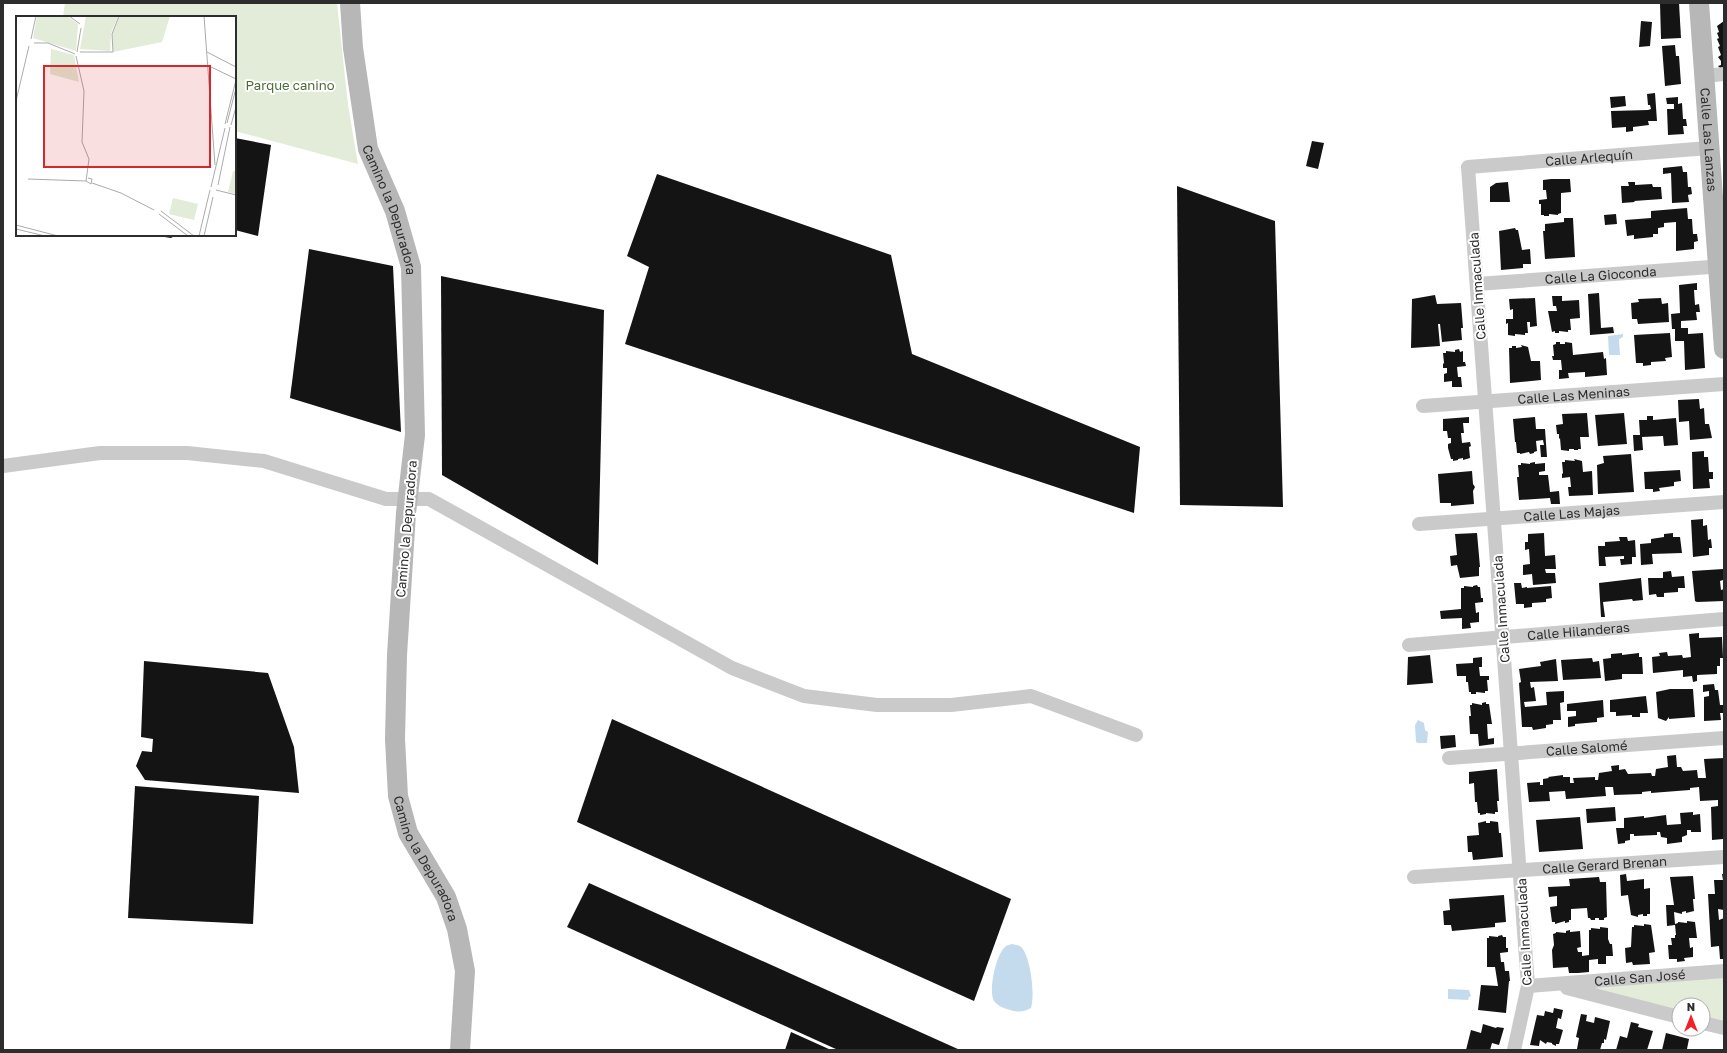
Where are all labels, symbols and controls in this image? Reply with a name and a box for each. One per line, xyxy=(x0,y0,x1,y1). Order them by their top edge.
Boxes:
inset map xyxy=(16,16,236,236)
park label: Parque canino xyxy=(245,77,335,93)
street label: Calle Las Lanzas xyxy=(1697,87,1721,192)
street label: Camino la Depuradora xyxy=(359,142,419,275)
street label: Calle Arlequín xyxy=(1544,146,1633,169)
street label: Calle Inmaculada xyxy=(1465,232,1489,340)
street label: Calle La Gioconda xyxy=(1544,263,1657,287)
street label: Calle Las Meninas xyxy=(1517,383,1631,407)
street label: Camino la Depuradora xyxy=(392,460,420,598)
street label: Calle Las Majas xyxy=(1523,502,1620,524)
street label: Calle Inmaculada xyxy=(1489,555,1513,663)
street label: Calle Hilanderas xyxy=(1527,619,1630,643)
street label: Calle Salomé xyxy=(1545,737,1628,759)
street label: Camino la Depuradora xyxy=(390,794,462,923)
street label: Calle Gerard Brenan xyxy=(1542,853,1667,877)
street label: Calle Inmaculada xyxy=(1513,878,1535,986)
street label: Calle San José xyxy=(1593,966,1686,989)
north arrow xyxy=(1671,997,1711,1037)
text: N xyxy=(1687,1000,1695,1013)

